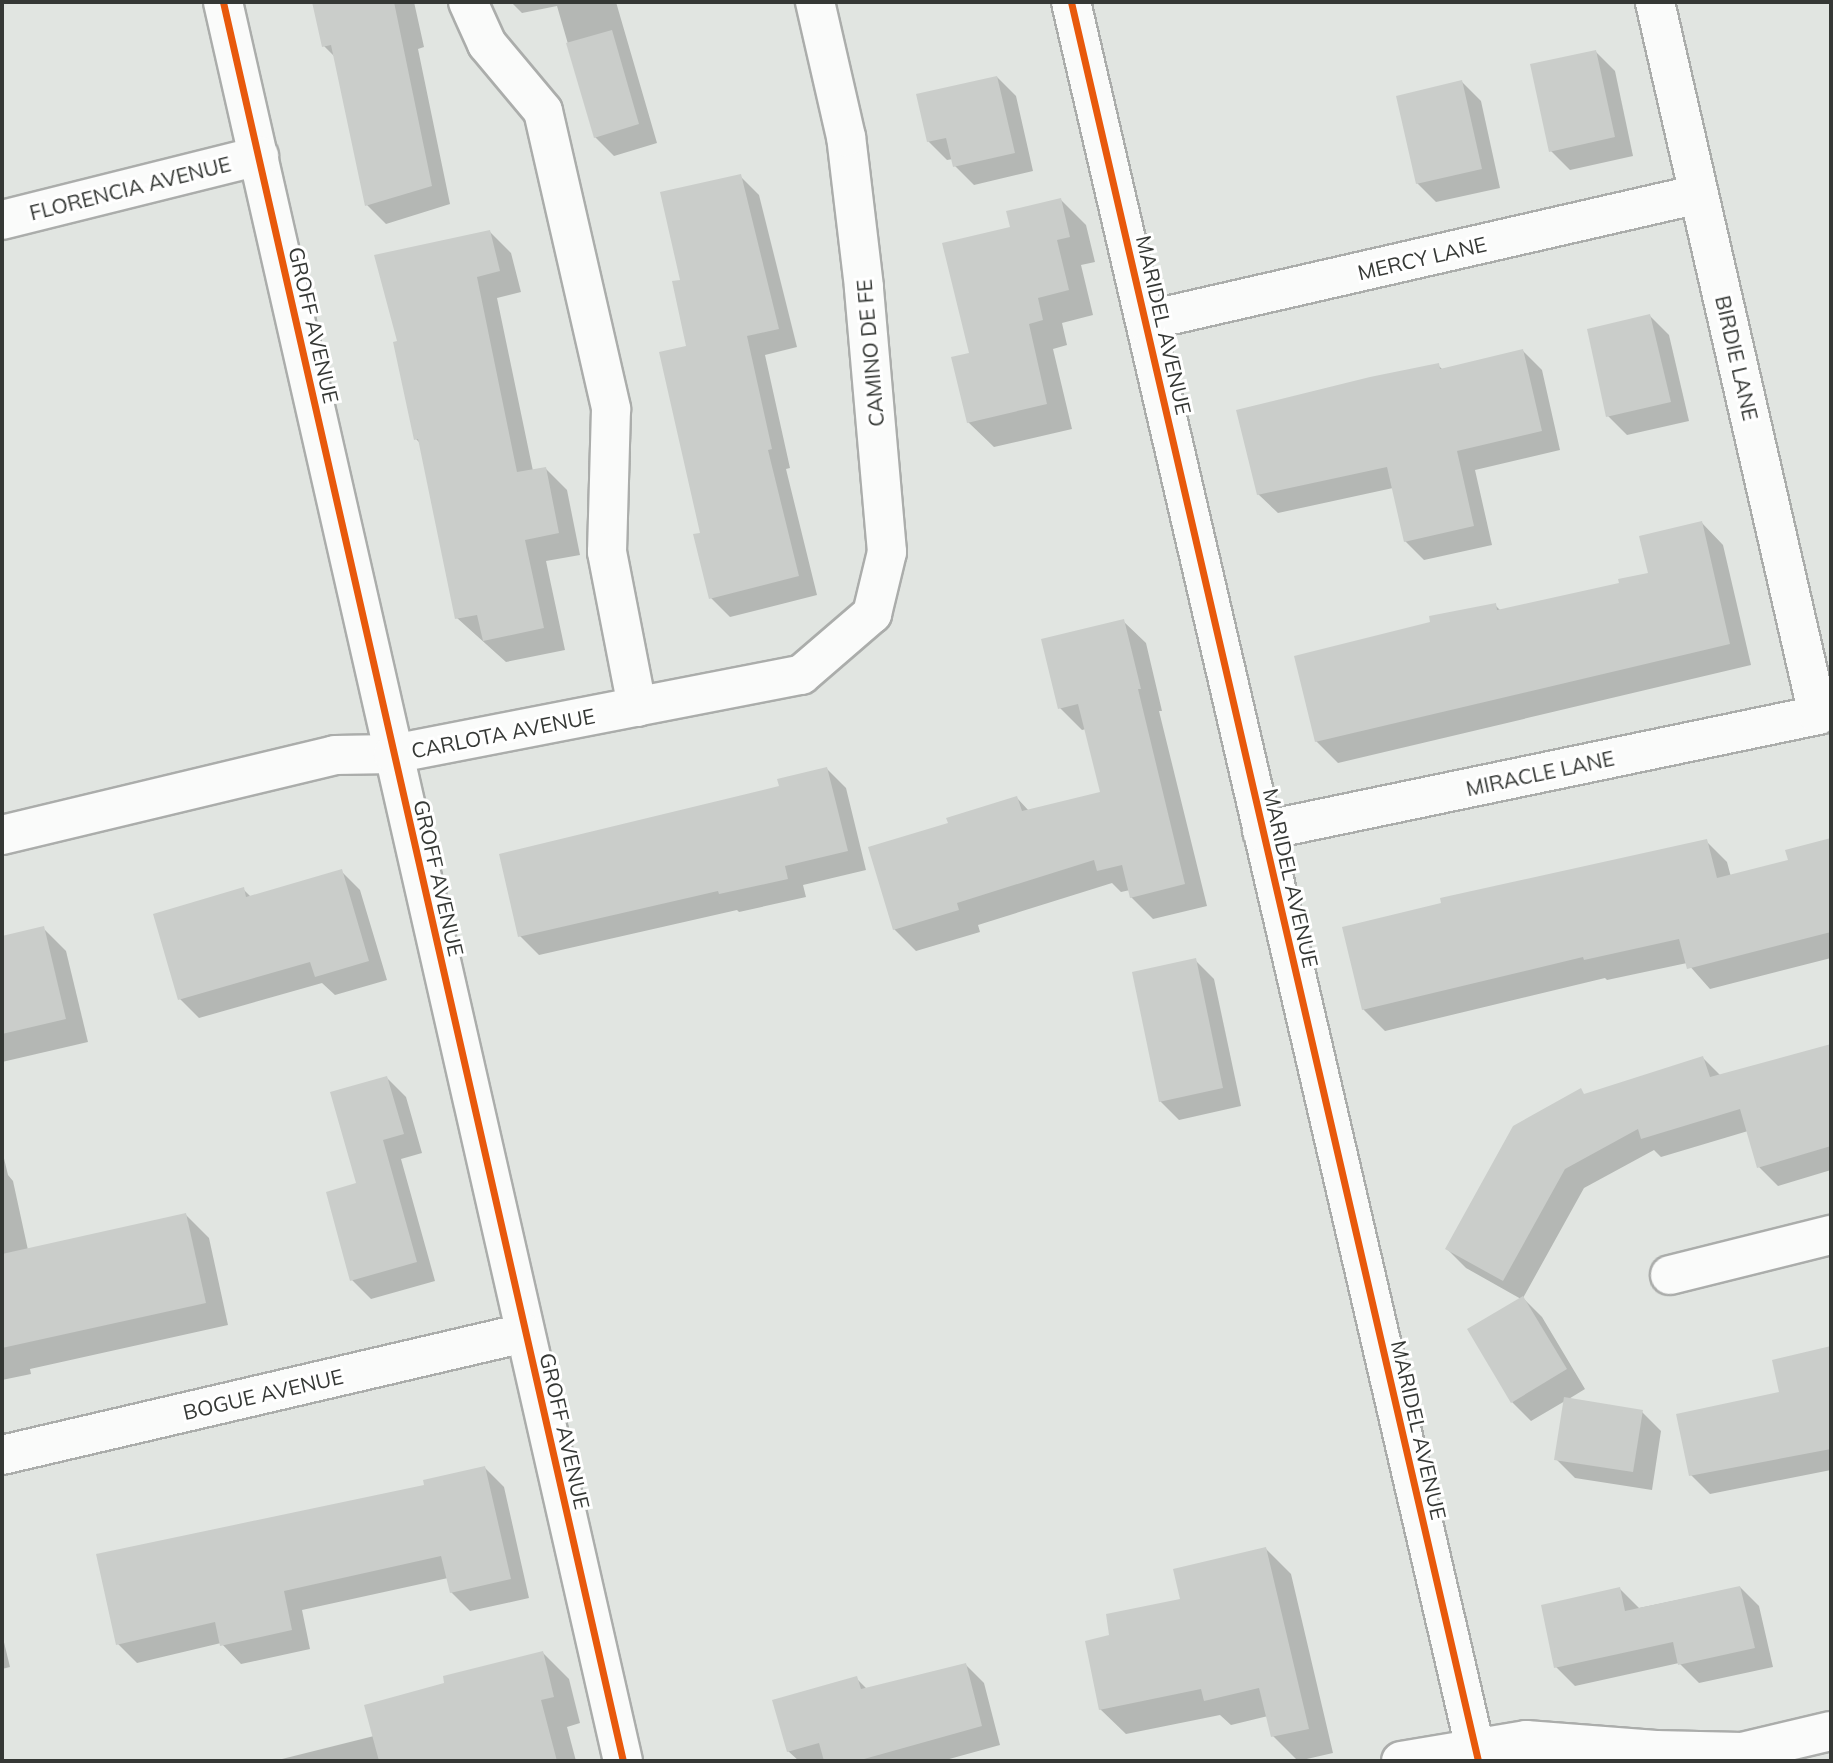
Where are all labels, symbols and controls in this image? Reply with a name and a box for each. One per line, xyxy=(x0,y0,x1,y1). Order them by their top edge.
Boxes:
street label: FLORENCIA AVENUE xyxy=(27,151,233,225)
street label: MERCY LANE xyxy=(1355,231,1489,285)
street label: MARIDEL AVENUE xyxy=(1131,233,1197,417)
street label: GROFF AVENUE xyxy=(284,244,344,406)
street label: CAMINO DE FE xyxy=(851,278,889,428)
street label: BIRDIE LANE xyxy=(1710,293,1764,423)
street label: CARLOTA AVENUE xyxy=(409,703,597,763)
street label: MIRACLE LANE xyxy=(1464,745,1616,801)
street label: MARIDEL AVENUE xyxy=(1258,786,1324,970)
street label: GROFF AVENUE xyxy=(409,797,469,959)
street label: MARIDEL AVENUE xyxy=(1386,1338,1452,1522)
street label: GROFF AVENUE xyxy=(535,1350,595,1512)
street label: BOGUE AVENUE xyxy=(180,1363,346,1425)

